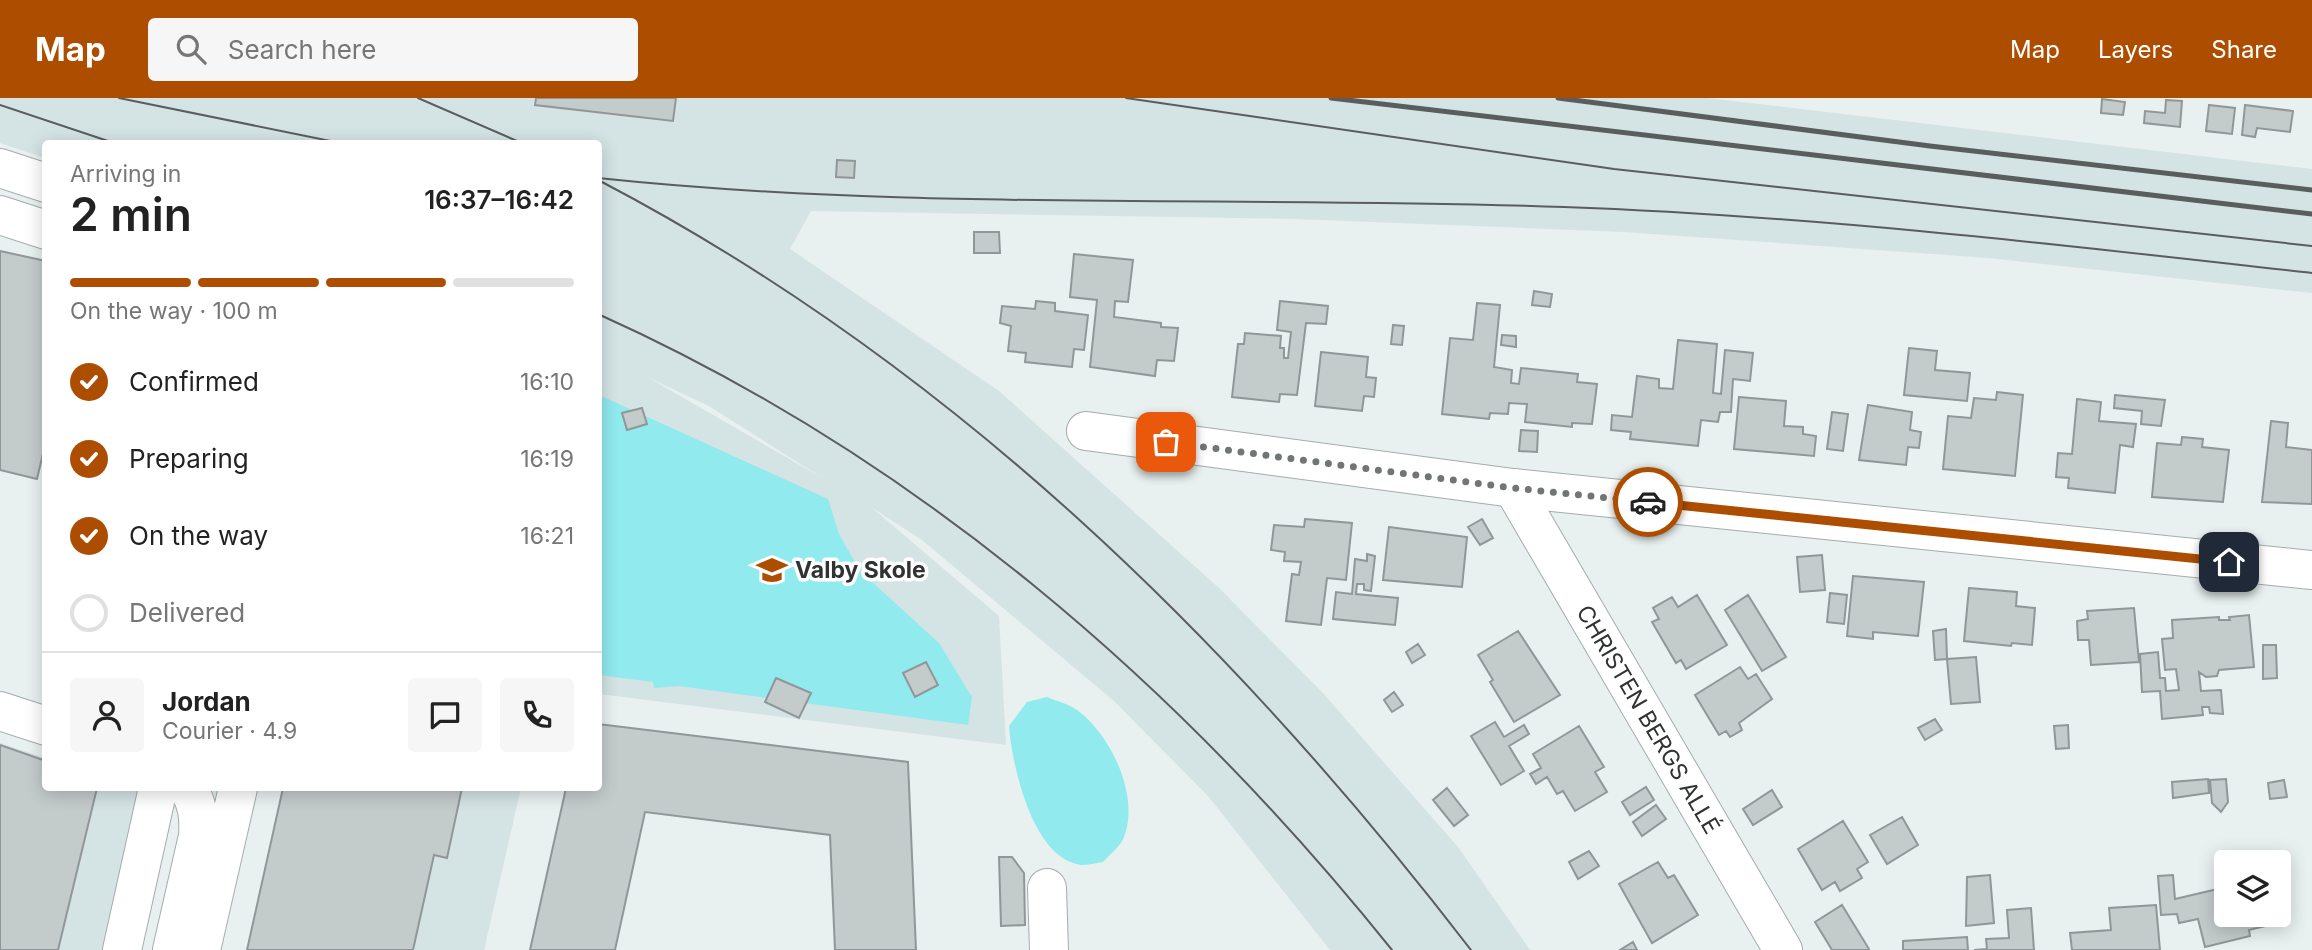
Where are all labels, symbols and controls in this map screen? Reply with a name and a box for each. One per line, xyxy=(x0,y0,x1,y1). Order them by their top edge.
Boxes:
search box xyxy=(148,18,638,81)
text: Map xyxy=(35,29,106,69)
icon: search xyxy=(172,30,210,68)
text: Search here xyxy=(228,34,376,65)
text: Map xyxy=(2010,35,2060,64)
text: Layers xyxy=(2098,35,2173,64)
text: Share xyxy=(2211,35,2277,64)
text: Arriving in xyxy=(70,160,181,188)
text: 16:37–16:42 xyxy=(424,184,574,215)
text: 2 min xyxy=(70,186,192,242)
text: On the way · 100 m xyxy=(70,297,278,325)
icon: check xyxy=(70,363,108,401)
text: Confirmed xyxy=(129,366,259,397)
text: 16:10 xyxy=(520,368,574,396)
pin xyxy=(1136,412,1196,472)
icon: bag xyxy=(1147,423,1185,461)
icon: check xyxy=(70,440,108,478)
text: Preparing xyxy=(129,443,249,474)
text: 16:19 xyxy=(520,445,574,473)
courier xyxy=(1613,467,1683,537)
icon: car xyxy=(1629,483,1667,521)
icon: check xyxy=(70,517,108,555)
text: On the way xyxy=(129,520,268,551)
text: 16:21 xyxy=(520,522,574,550)
pin xyxy=(2199,532,2259,592)
icon: home xyxy=(2210,543,2248,581)
school or university icon: Valby Skole xyxy=(755,553,789,587)
place label: Valby Skole xyxy=(795,556,926,584)
text: Delivered xyxy=(129,597,245,628)
street label: CHRISTEN BERGS ALLÉ xyxy=(1571,600,1726,839)
button: person xyxy=(70,678,144,752)
button: chat xyxy=(408,678,482,752)
button: phone xyxy=(500,678,574,752)
text: Jordan xyxy=(162,686,251,717)
text: Courier · 4.9 xyxy=(162,717,297,745)
map controls xyxy=(2214,850,2291,927)
button: layers xyxy=(2214,850,2291,927)

